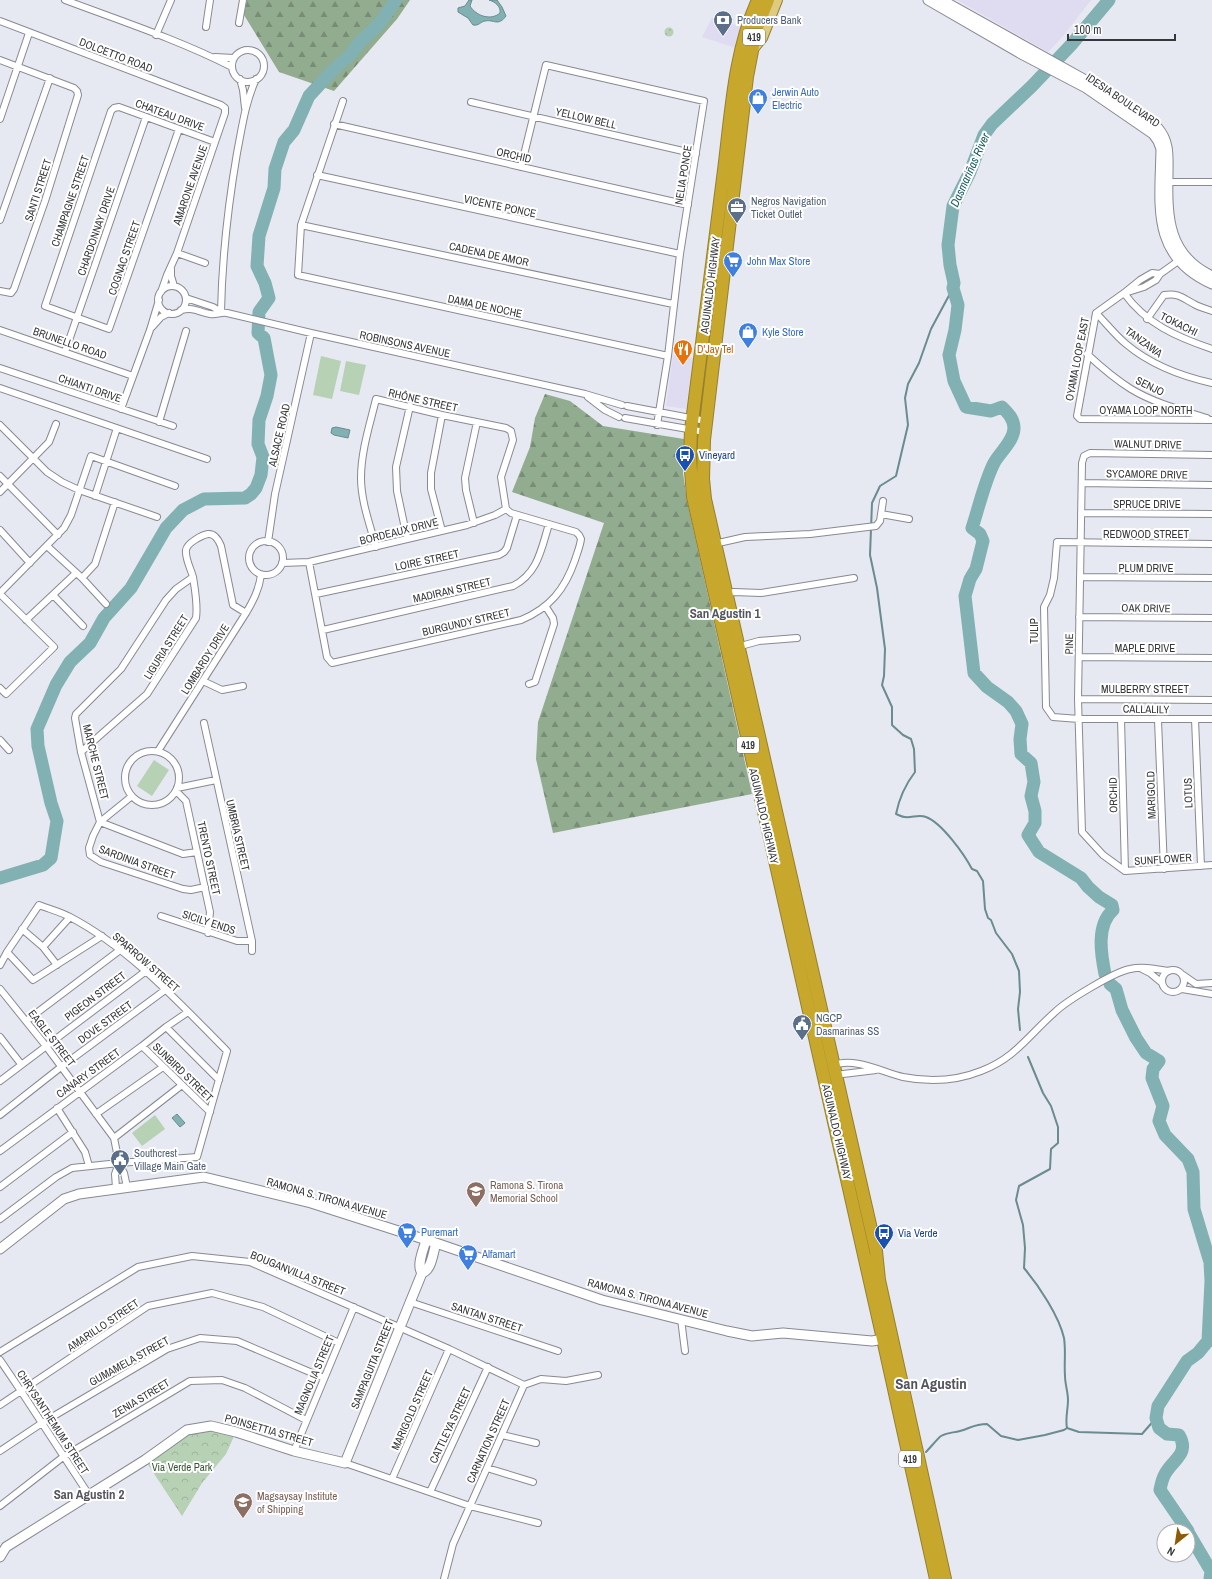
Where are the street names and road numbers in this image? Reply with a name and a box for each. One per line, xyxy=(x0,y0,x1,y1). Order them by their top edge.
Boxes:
road number: 419 xyxy=(743,29,765,45)
street label: DOLCETTO ROAD xyxy=(77,35,155,75)
street label: IDESIA BOULEVARD xyxy=(1083,70,1163,130)
street label: CHATEAU DRIVE xyxy=(134,96,206,134)
street label: YELLOW BELL xyxy=(554,104,618,132)
street label: AMARONE AVENUE xyxy=(169,143,210,228)
street label: ORCHID xyxy=(495,144,533,166)
street label: NELIA PONCE xyxy=(671,144,695,206)
street label: CHAMPAGNE STREET xyxy=(48,153,92,248)
street label: SANTI STREET xyxy=(21,157,55,223)
street label: CHARDONNAY DRIVE xyxy=(74,185,118,277)
street label: VICENTE PONCE xyxy=(463,191,537,221)
street label: COGNAC STREET xyxy=(105,219,143,297)
street label: AGUINALDO HIGHWAY xyxy=(697,236,723,335)
street label: CADENA DE AMOR xyxy=(448,239,531,269)
street label: DAMA DE NOCHE xyxy=(447,291,523,321)
street label: TOKACHI xyxy=(1158,309,1200,339)
street label: OYAMA LOOP EAST xyxy=(1062,316,1092,402)
street label: BRUNELLO ROAD xyxy=(31,324,109,362)
street label: TANZAWA xyxy=(1123,324,1166,361)
street label: ROBINSONS AVENUE xyxy=(358,328,452,360)
street label: CHIANTI DRIVE xyxy=(56,371,124,405)
street label: SENJO xyxy=(1133,373,1167,399)
street label: RHÔNE STREET xyxy=(387,385,459,415)
street label: ALSACE ROAD xyxy=(265,402,293,469)
street label: OYAMA LOOP NORTH xyxy=(1099,403,1193,417)
street label: WALNUT DRIVE xyxy=(1114,436,1182,452)
street label: SYCAMORE DRIVE xyxy=(1106,466,1188,482)
street label: SPRUCE DRIVE xyxy=(1113,497,1181,511)
street label: BORDEAUX DRIVE xyxy=(358,514,440,548)
street label: REDWOOD STREET xyxy=(1103,527,1190,541)
street label: LOIRE STREET xyxy=(394,546,461,574)
street label: PLUM DRIVE xyxy=(1118,561,1174,575)
street label: MADIRAN STREET xyxy=(412,574,493,606)
street label: OAK DRIVE xyxy=(1121,601,1171,615)
street label: BURGUNDY STREET xyxy=(421,605,512,639)
street label: LIGURIA STREET xyxy=(141,612,192,682)
street label: TULIP xyxy=(1027,618,1041,644)
street label: LOMBARDY DRIVE xyxy=(178,621,232,697)
street label: PINE xyxy=(1062,633,1076,655)
street label: MAPLE DRIVE xyxy=(1115,641,1175,655)
street label: MULBERRY STREET xyxy=(1101,682,1189,696)
street label: CALLALILY xyxy=(1123,702,1169,716)
street label: MARCHE STREET xyxy=(80,723,112,802)
road number: 419 xyxy=(737,737,759,753)
street label: AGUINALDO HIGHWAY xyxy=(746,766,782,865)
street label: MARIGOLD xyxy=(1143,771,1159,819)
street label: ORCHID xyxy=(1106,777,1120,813)
street label: LOTUS xyxy=(1180,778,1196,808)
street label: UMBRIA STREET xyxy=(223,798,253,872)
street label: TRENTO STREET xyxy=(194,820,224,897)
street label: SARDINIA STREET xyxy=(97,842,178,882)
street label: SUNFLOWER xyxy=(1134,850,1193,868)
street label: SICILY ENDS xyxy=(181,907,237,937)
street label: SPARROW STREET xyxy=(110,929,183,995)
street label: PIGEON STREET xyxy=(62,968,129,1024)
street label: DOVE STREET xyxy=(75,997,135,1046)
street label: EAGLE STREET xyxy=(25,1007,79,1070)
street label: SUNBIRD STREET xyxy=(150,1040,217,1105)
street label: CANARY STREET xyxy=(53,1045,123,1101)
street label: AGUINALDO HIGHWAY xyxy=(819,1082,855,1181)
street label: RAMONA S. TIRONA AVENUE xyxy=(265,1174,389,1222)
street label: BOUGANVILLA STREET xyxy=(248,1248,348,1299)
street label: RAMONA S. TIRONA AVENUE xyxy=(586,1275,710,1321)
street label: AMARILLO STREET xyxy=(64,1296,142,1355)
street label: SANTAN STREET xyxy=(450,1299,525,1335)
street label: SAMPAGUITA STREET xyxy=(348,1317,397,1411)
street label: GUMAMELA STREET xyxy=(87,1333,172,1389)
street label: MAGNOLIA STREET xyxy=(291,1333,337,1417)
street label: CHRYSANTHEMUM STREET xyxy=(14,1367,92,1477)
street label: MARIGOLD STREET xyxy=(388,1367,436,1452)
street label: ZENIA STREET xyxy=(110,1375,173,1421)
street label: CATTLEYA STREET xyxy=(426,1384,474,1466)
street label: CARNATION STREET xyxy=(463,1396,513,1485)
street label: POINSETTIA STREET xyxy=(223,1411,315,1449)
road number: 419 xyxy=(899,1451,921,1467)

